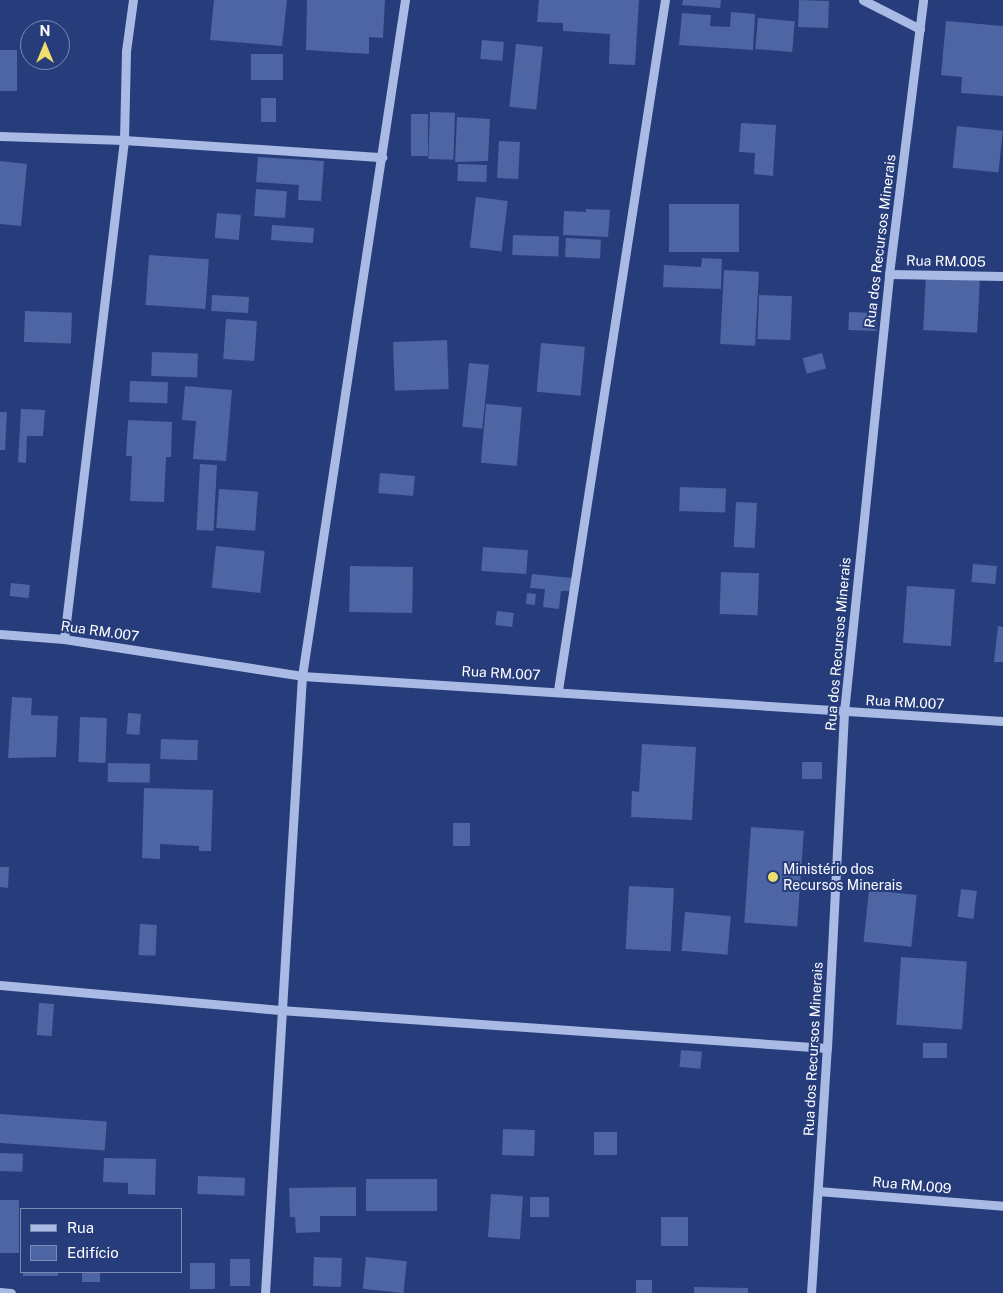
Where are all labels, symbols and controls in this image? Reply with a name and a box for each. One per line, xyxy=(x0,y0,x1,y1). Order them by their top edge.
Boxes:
north arrow xyxy=(20,20,70,70)
text: N xyxy=(40,23,50,39)
street label: Rua dos Recursos Minerais xyxy=(861,153,899,329)
street label: Rua RM.005 xyxy=(906,252,986,270)
street label: Rua dos Recursos Minerais xyxy=(822,556,854,732)
street label: Rua RM.007 xyxy=(60,617,140,645)
street label: Rua RM.007 xyxy=(461,663,541,683)
street label: Rua RM.007 xyxy=(865,692,945,712)
place label: Ministério dos Recursos Minerais xyxy=(783,861,902,894)
marker: Ministério dos Recursos Minerais xyxy=(767,871,779,883)
street label: Rua dos Recursos Minerais xyxy=(800,961,826,1137)
street label: Rua RM.009 xyxy=(872,1173,952,1197)
legend xyxy=(20,1208,182,1273)
text: Rua xyxy=(67,1219,94,1236)
text: Edifício xyxy=(67,1244,119,1261)

